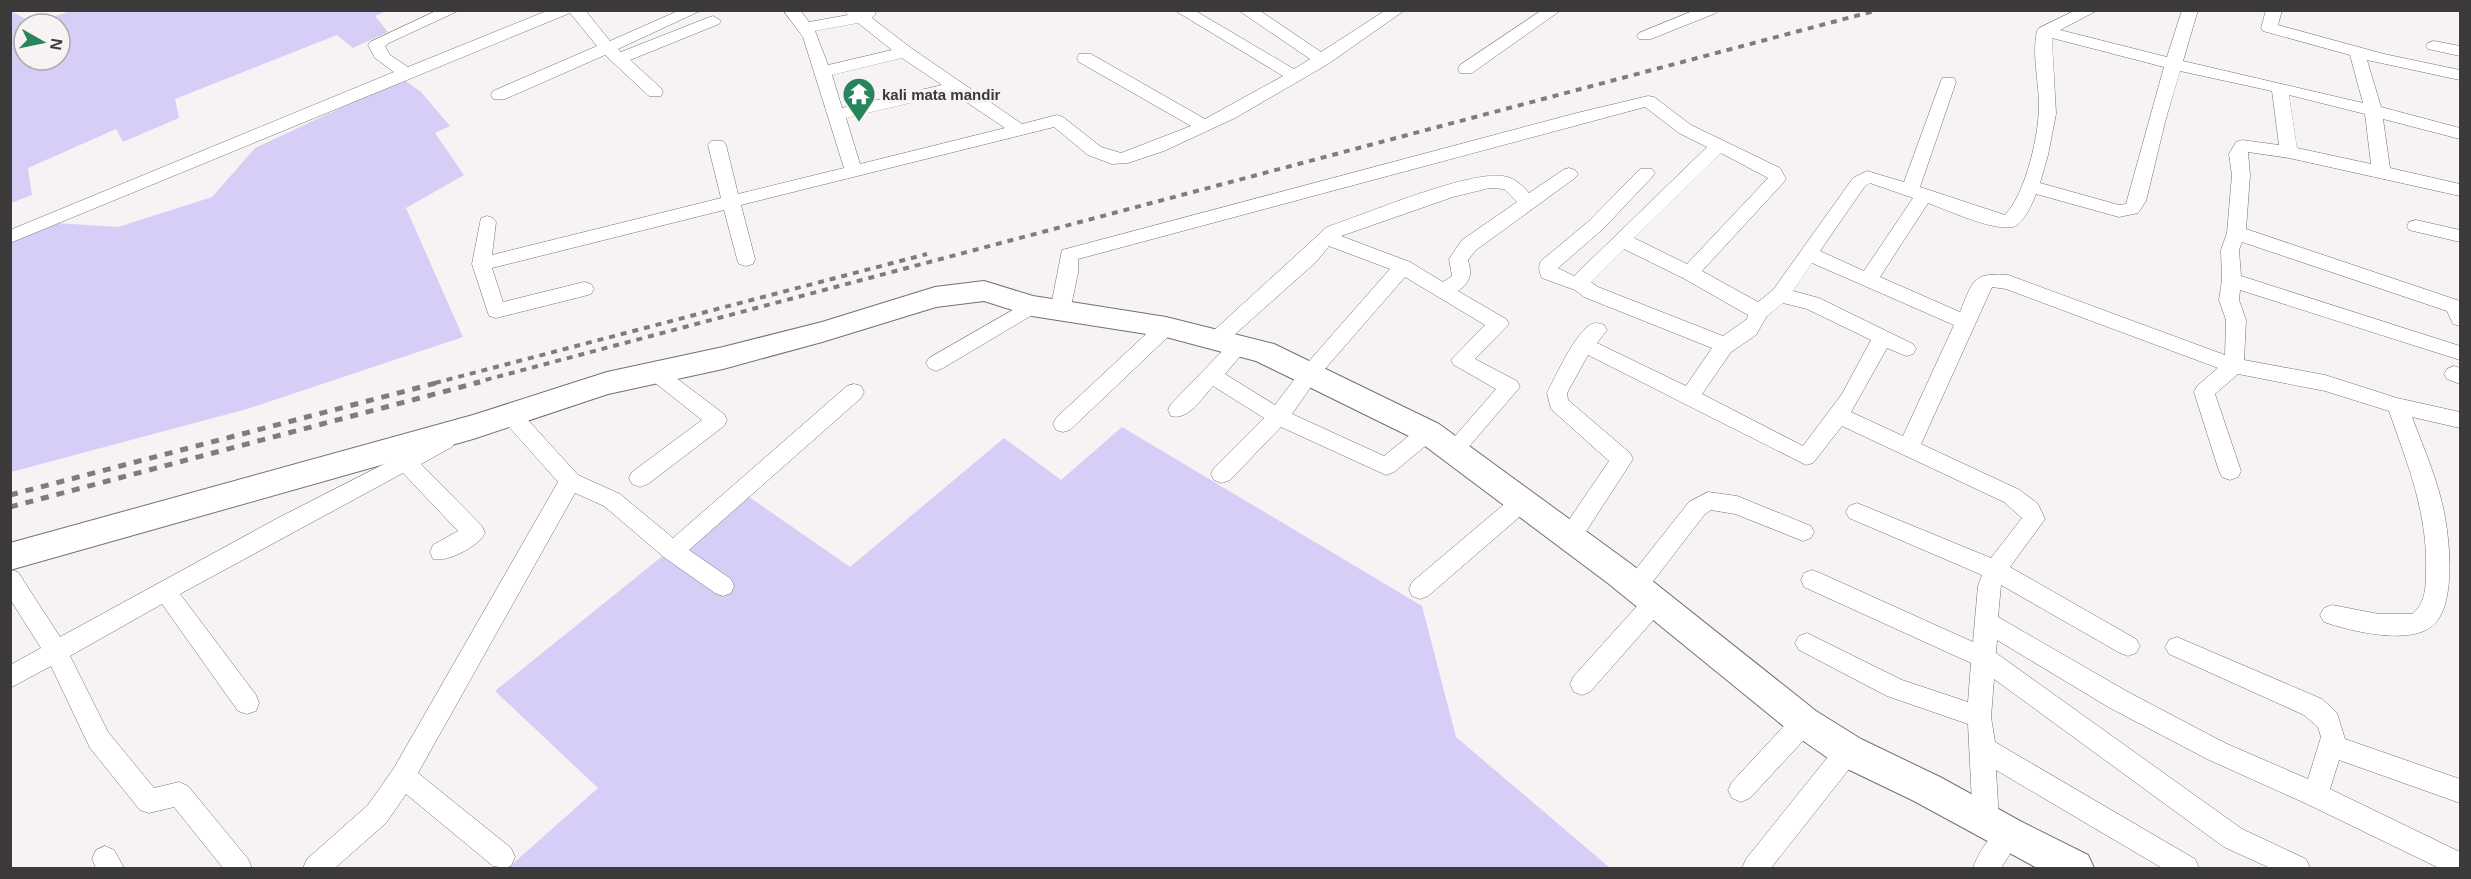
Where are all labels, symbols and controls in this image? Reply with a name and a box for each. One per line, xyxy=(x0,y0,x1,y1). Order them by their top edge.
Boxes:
north arrow xyxy=(12,12,72,72)
text: N xyxy=(47,37,66,51)
temple icon: kali mata mandir xyxy=(841,76,877,123)
place label: kali mata mandir xyxy=(882,86,1001,103)

